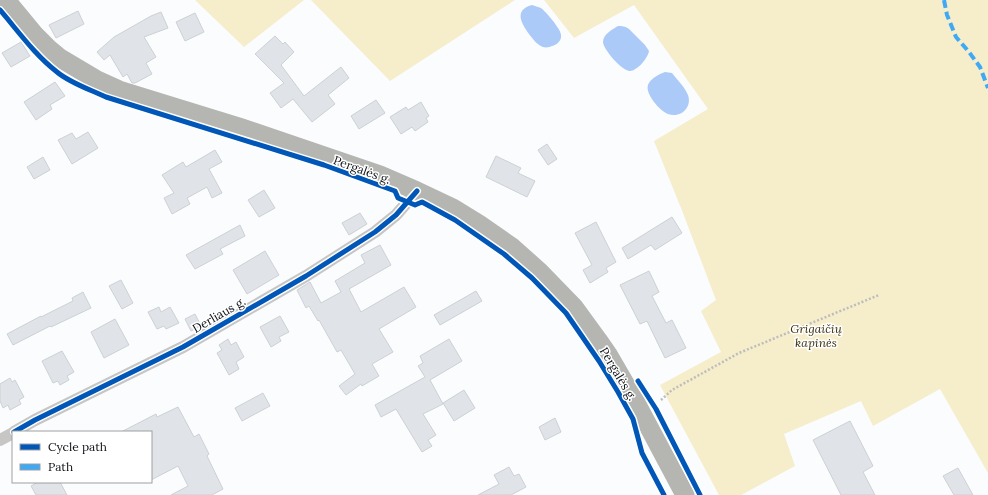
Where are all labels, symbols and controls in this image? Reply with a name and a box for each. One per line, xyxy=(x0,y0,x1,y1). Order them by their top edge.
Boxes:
street label: Pergalės g. xyxy=(332,152,393,187)
street label: Derliaus g. xyxy=(190,293,248,336)
park label: Grigaičių kapinės xyxy=(790,321,843,350)
street label: Pergalės g. xyxy=(597,344,640,403)
legend xyxy=(12,431,152,483)
text: Cycle path xyxy=(48,439,107,454)
text: Path xyxy=(48,459,73,474)

